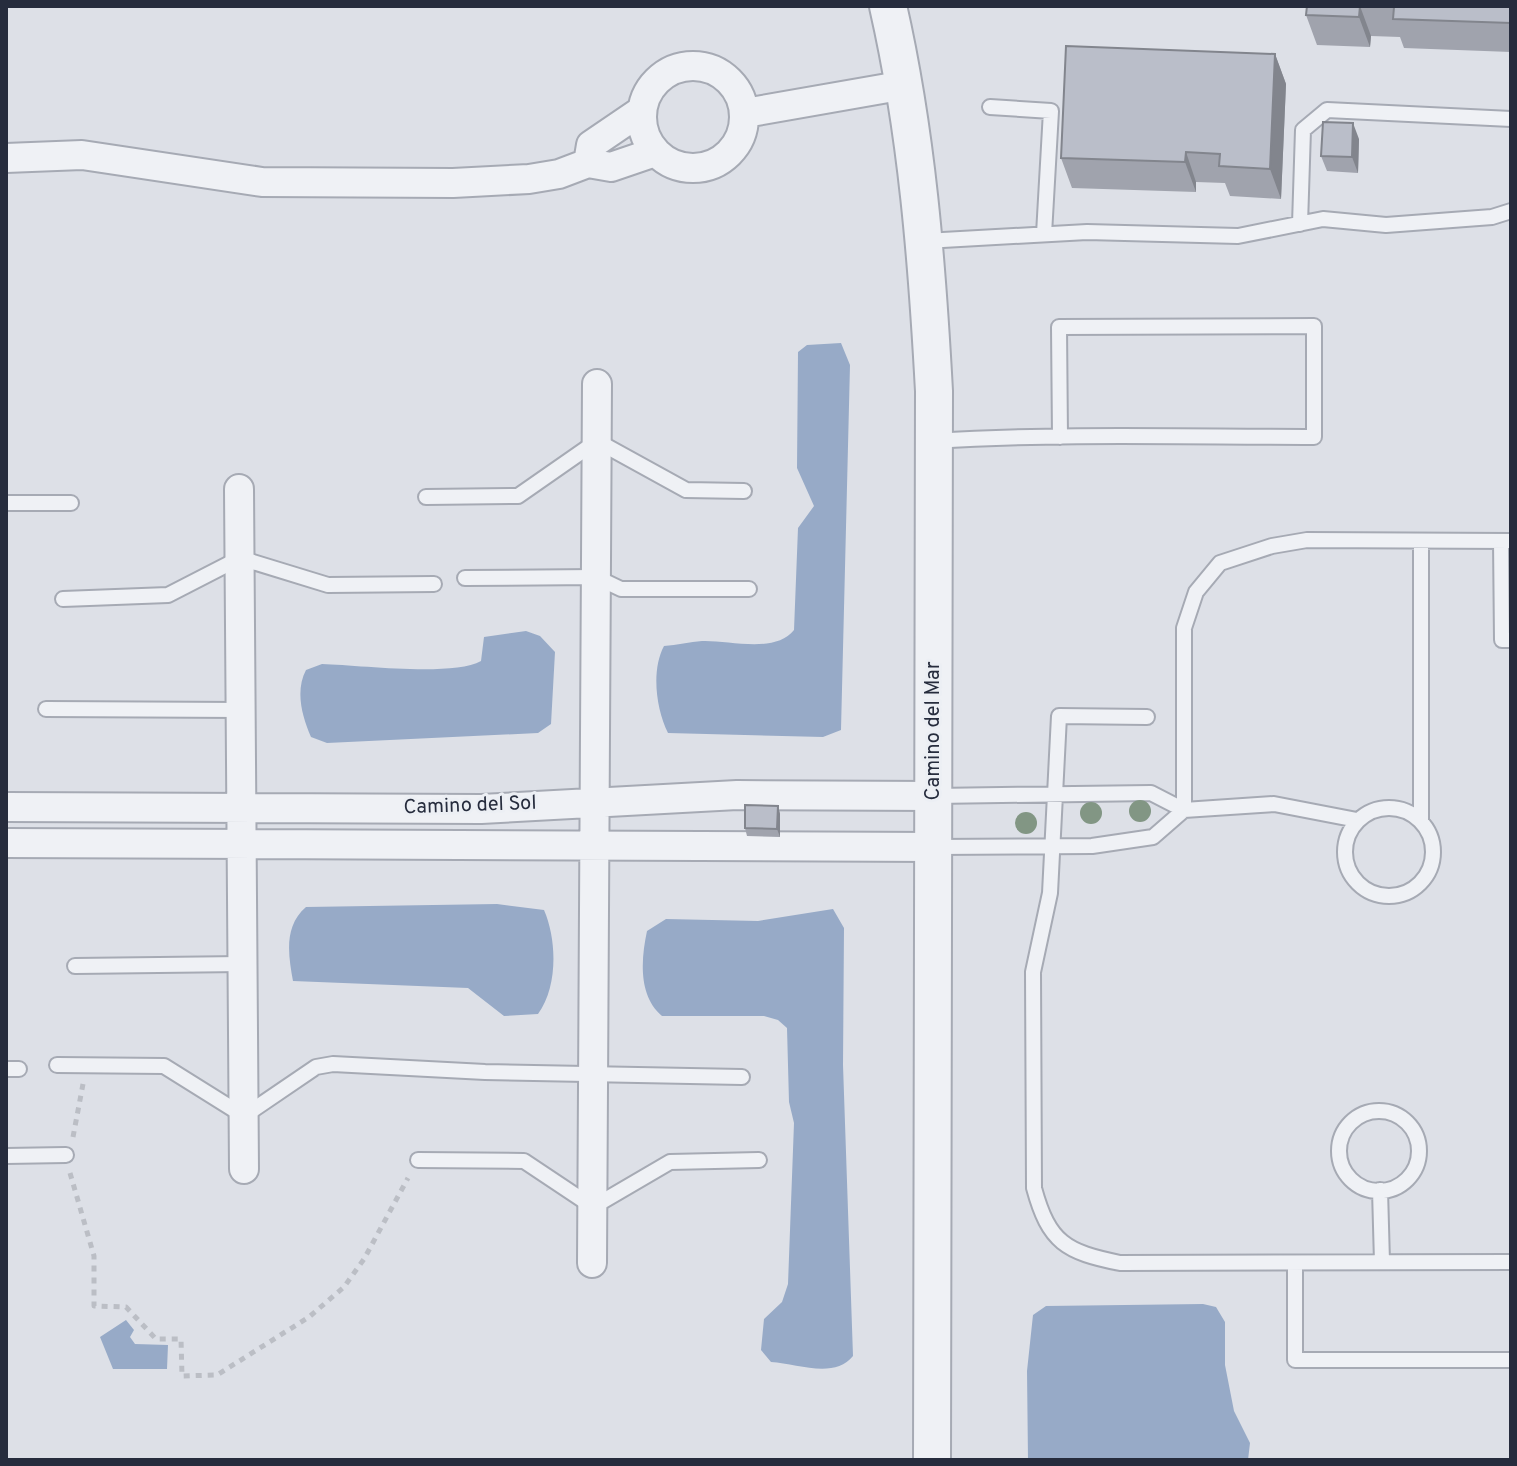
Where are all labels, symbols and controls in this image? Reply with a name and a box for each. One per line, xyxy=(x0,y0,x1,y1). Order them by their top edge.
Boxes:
street label: Camino del Mar xyxy=(921,661,947,801)
street label: Camino del Sol xyxy=(403,791,537,821)

